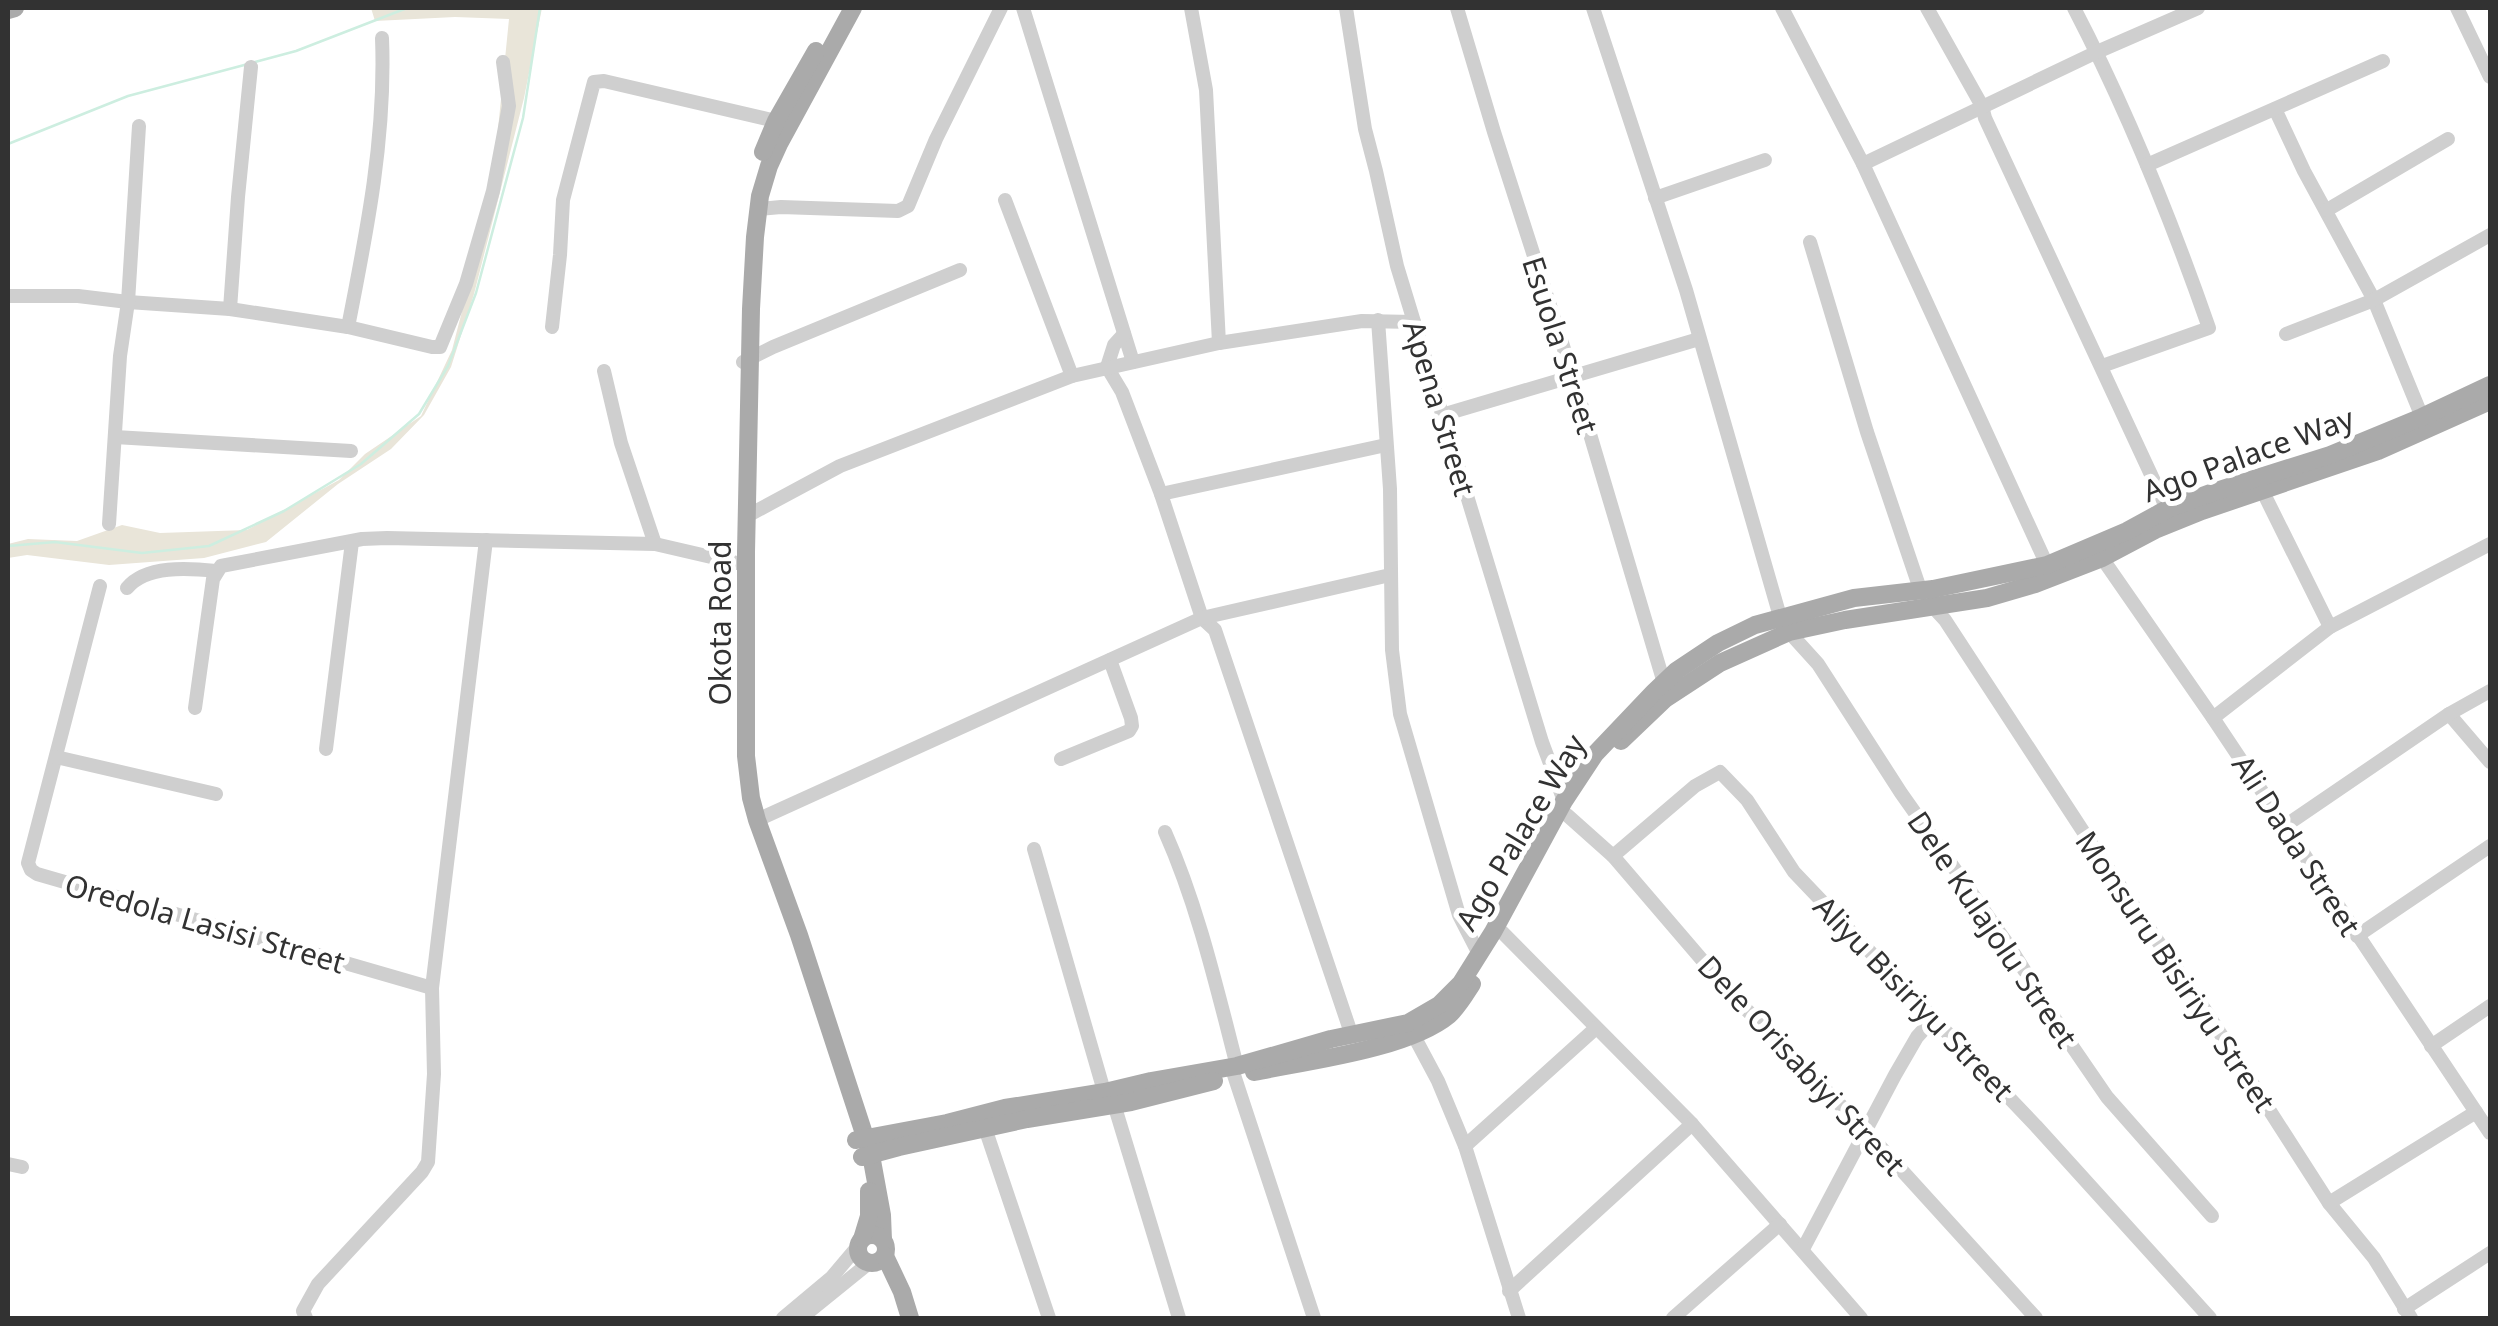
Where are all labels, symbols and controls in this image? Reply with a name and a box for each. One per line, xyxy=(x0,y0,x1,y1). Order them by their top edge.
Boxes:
street label: Esuola Street xyxy=(1513,251,1609,439)
street label: Apena Street xyxy=(1394,315,1486,501)
street label: Ago Palace Way xyxy=(2137,397,2360,511)
street label: Okota Road xyxy=(699,540,740,706)
street label: Ago Palace Way xyxy=(1445,726,1595,938)
street label: Ali Dada Street xyxy=(2223,747,2371,944)
street label: Dele Kulajolu Street xyxy=(1899,803,2087,1055)
street label: Monsuru Bisiriyu Street xyxy=(2067,823,2285,1120)
street label: Oredola Lasisi Street xyxy=(60,863,350,983)
street label: Aliyu Bisiriyu Street xyxy=(1805,886,2023,1110)
street label: Dele Orisabiyi Street xyxy=(1689,946,1915,1184)

